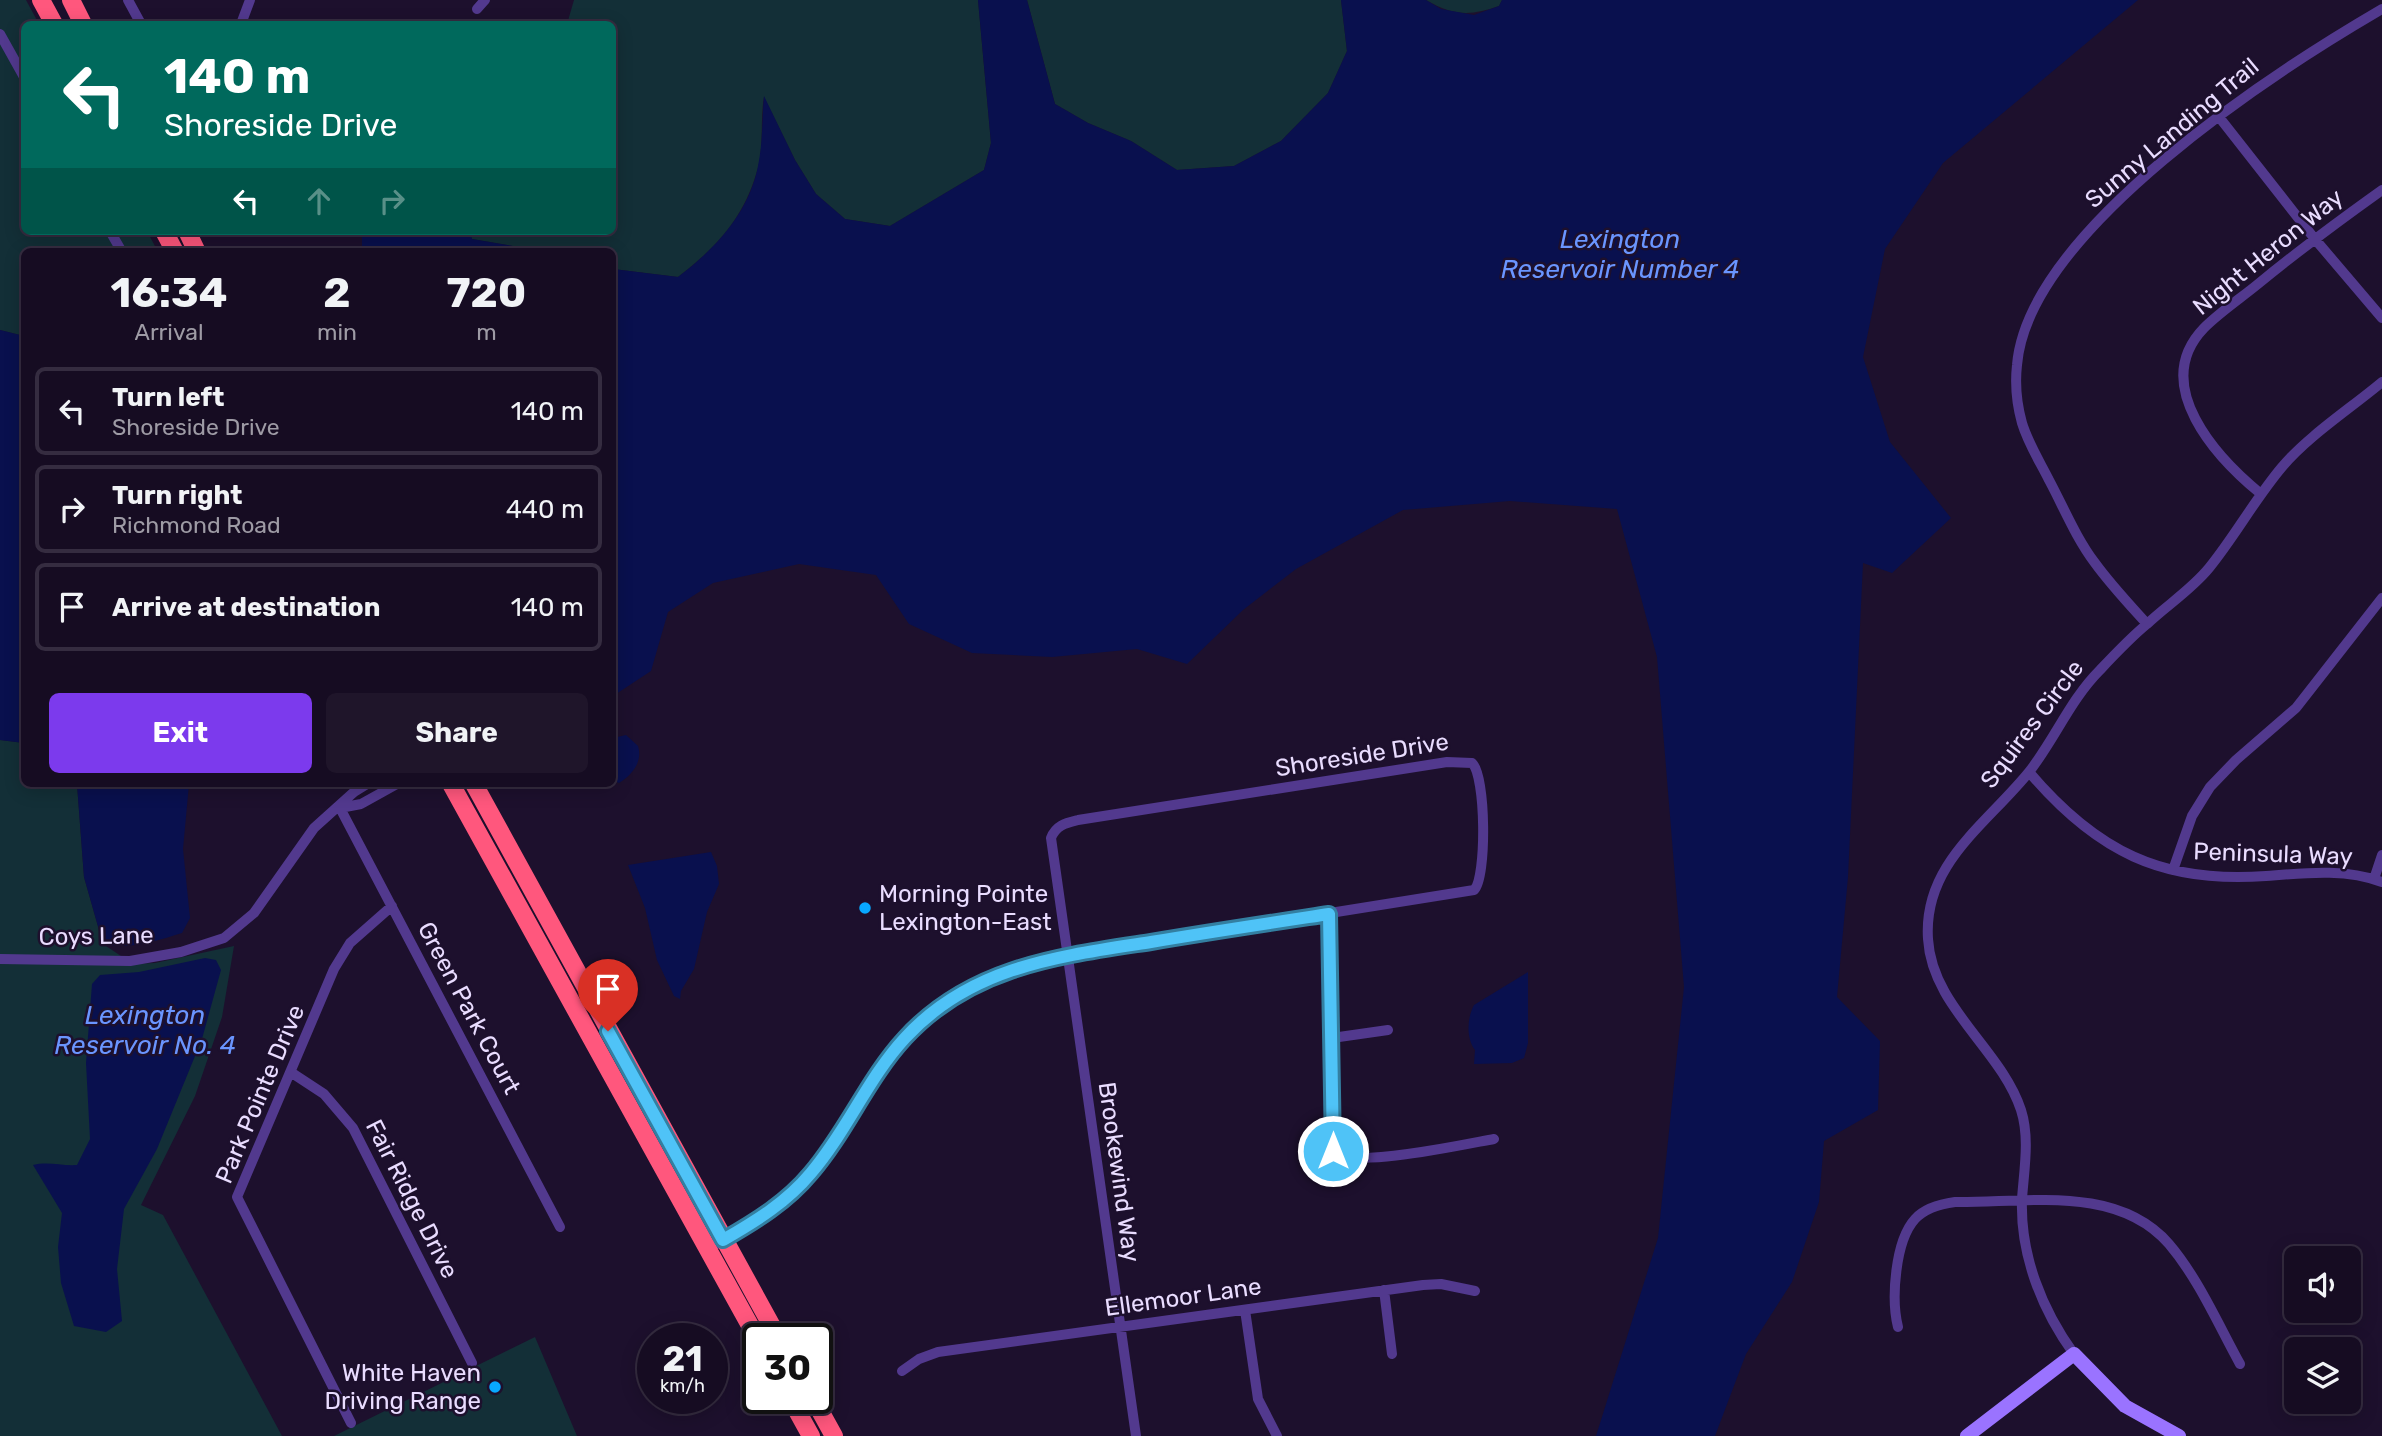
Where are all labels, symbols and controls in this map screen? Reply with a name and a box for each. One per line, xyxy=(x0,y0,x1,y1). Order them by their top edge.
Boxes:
text: 140 m xyxy=(164,47,310,105)
icon: left xyxy=(49,49,140,140)
street label: Sunny Landing Trail xyxy=(2080,52,2264,214)
text: Shoreside Drive xyxy=(164,106,397,144)
icon: left xyxy=(227,182,265,220)
icon: ahead xyxy=(300,182,338,220)
icon: right xyxy=(373,182,411,220)
street label: Night Heron Way xyxy=(2187,183,2349,321)
water label: Lexington Reservoir Number 4 xyxy=(1501,224,1739,285)
text: 16:34 xyxy=(111,268,227,318)
text: 2 xyxy=(323,268,351,318)
text: 720 xyxy=(447,268,526,318)
text: Arrival xyxy=(134,318,204,346)
text: min xyxy=(317,318,357,346)
text: m xyxy=(476,318,497,346)
text: Turn left xyxy=(112,382,224,413)
icon: left xyxy=(53,392,91,430)
text: 140 m xyxy=(511,396,584,427)
text: Shoreside Drive xyxy=(112,413,280,441)
text: Turn right xyxy=(112,480,242,511)
icon: right xyxy=(53,490,91,528)
text: 440 m xyxy=(506,494,584,525)
text: Richmond Road xyxy=(112,511,281,539)
icon: arrive xyxy=(53,588,91,626)
text: Arrive at destination xyxy=(112,592,380,623)
text: 140 m xyxy=(511,592,584,623)
street label: Squires Circle xyxy=(1975,654,2089,794)
button: Exit xyxy=(49,693,312,773)
button: Share xyxy=(326,693,588,773)
street label: Shoreside Drive xyxy=(1273,727,1451,783)
street label: Peninsula Way xyxy=(2193,837,2353,871)
place label: Morning Pointe Lexington-East xyxy=(879,880,1052,936)
marker: Morning Pointe Lexington-East xyxy=(857,900,873,916)
street label: Green Park Court xyxy=(412,917,526,1099)
street label: Coys Lane xyxy=(38,921,154,951)
pin xyxy=(578,959,638,1031)
icon: arrive xyxy=(589,970,627,1008)
water label: Lexington Reservoir No. 4 xyxy=(54,1000,236,1061)
street label: Park Pointe Drive xyxy=(210,1001,310,1187)
street label: Brookewind Way xyxy=(1092,1080,1146,1264)
position arrow xyxy=(1296,1114,1370,1188)
street label: Fair Ridge Drive xyxy=(360,1115,464,1283)
map controls xyxy=(2284,1246,2361,1414)
button: sound xyxy=(2284,1246,2361,1323)
street label: Ellemoor Lane xyxy=(1103,1272,1263,1322)
speed limit sign: 30 xyxy=(742,1323,833,1414)
button: layers xyxy=(2284,1337,2361,1414)
text: 21 xyxy=(662,1338,703,1380)
place label: White Haven Driving Range xyxy=(324,1359,481,1415)
text: km/h xyxy=(660,1375,705,1397)
marker: White Haven Driving Range xyxy=(487,1379,503,1395)

